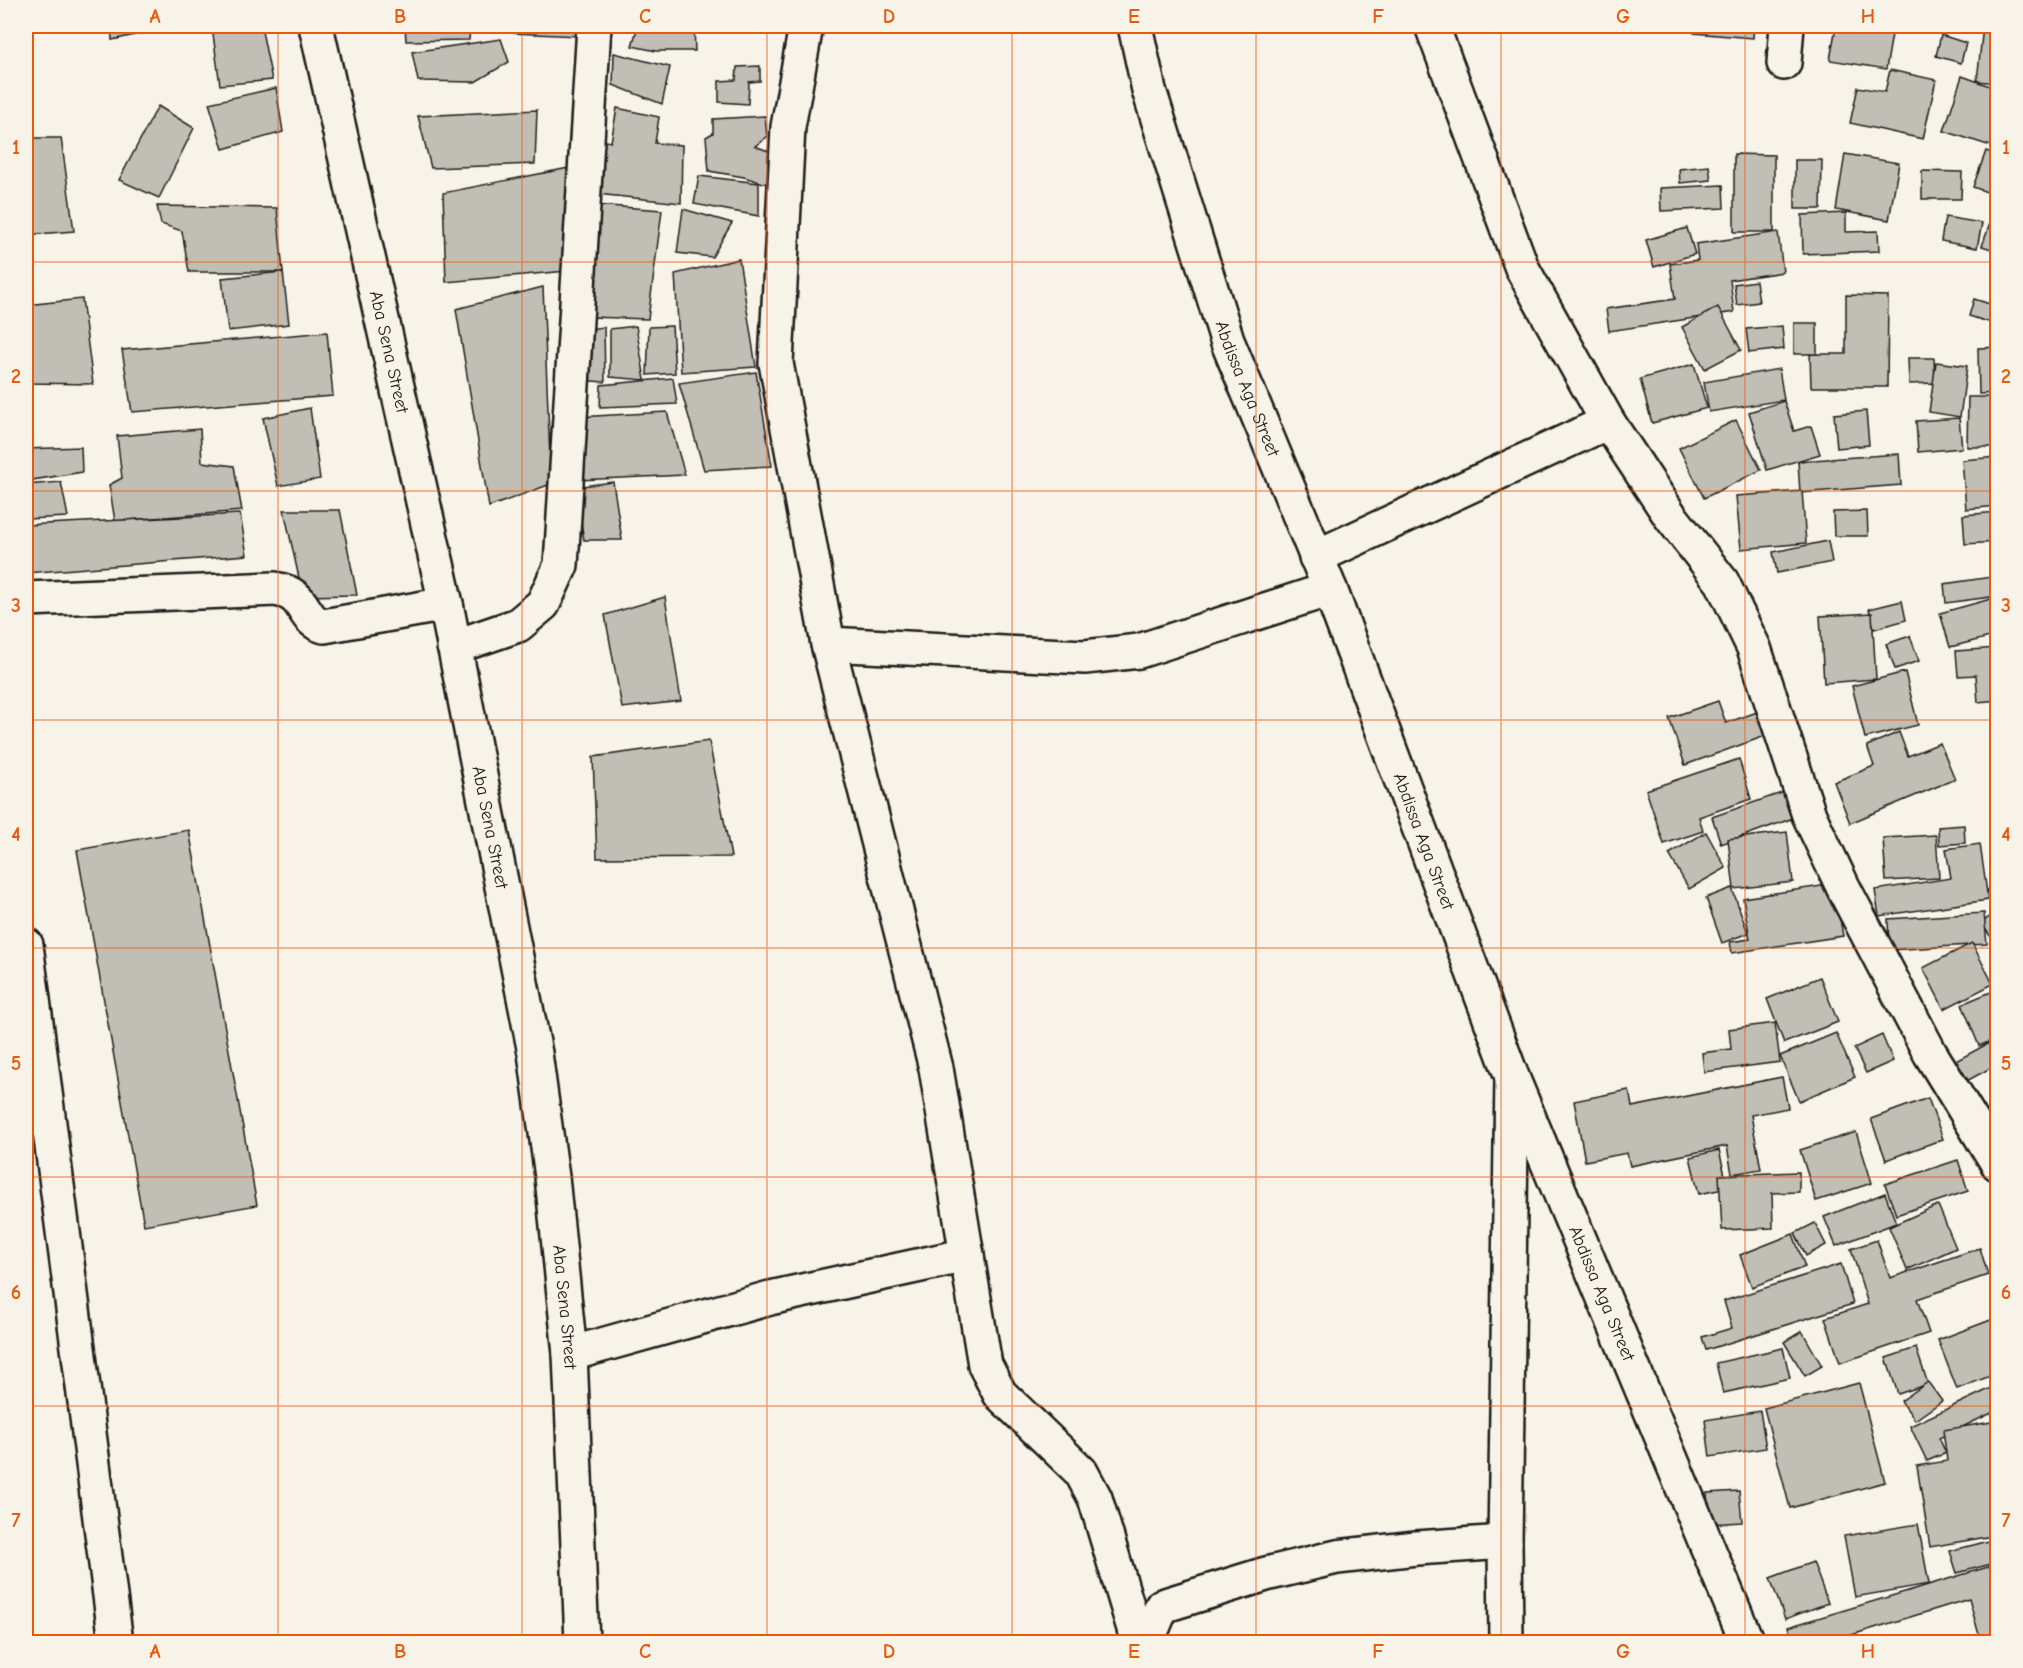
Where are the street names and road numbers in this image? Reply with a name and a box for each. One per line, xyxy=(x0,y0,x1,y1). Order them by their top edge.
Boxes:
street label: Aba Sena Street xyxy=(365,289,413,416)
street label: Abdissa Aga Street xyxy=(1211,318,1284,460)
street label: Aba Sena Street xyxy=(467,764,512,891)
street label: Abdissa Aga Street xyxy=(1388,770,1459,913)
street label: Abdissa Aga Street xyxy=(1564,1223,1639,1365)
street label: Aba Sena Street xyxy=(548,1244,581,1370)

